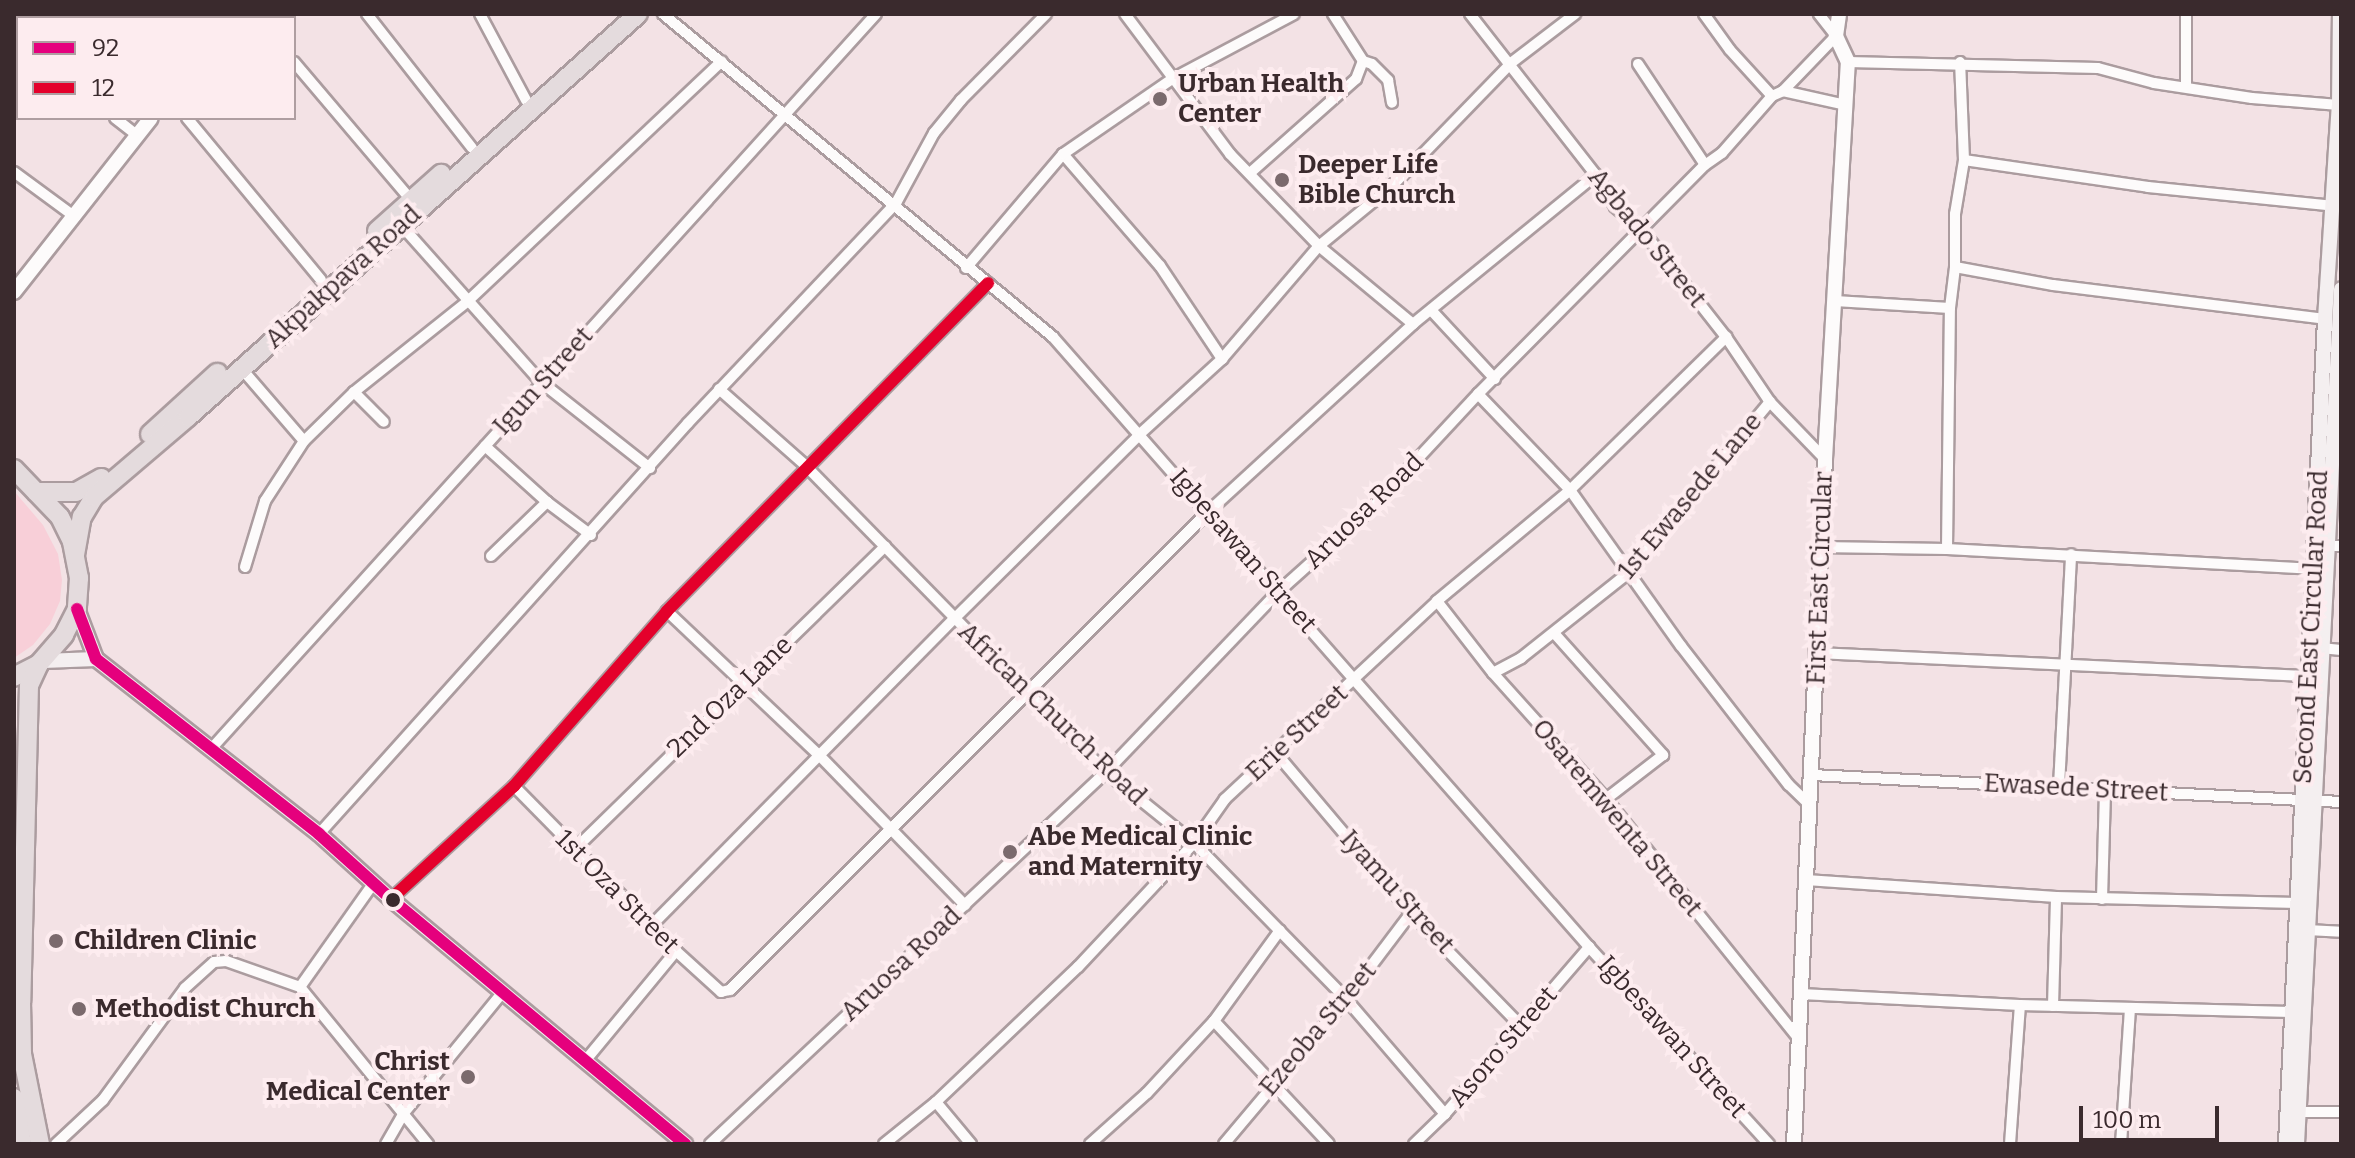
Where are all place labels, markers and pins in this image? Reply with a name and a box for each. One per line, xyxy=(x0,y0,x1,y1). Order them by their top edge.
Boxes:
place label: Urban Health Center xyxy=(1178,68,1344,130)
marker: Urban Health Center xyxy=(1149,88,1171,110)
place label: Deeper Life Bible Church xyxy=(1298,149,1455,210)
marker: Deeper Life Bible Church xyxy=(1273,171,1291,189)
place label: Abe Medical Clinic and Maternity xyxy=(1028,821,1252,882)
marker: Abe Medical Clinic and Maternity xyxy=(999,841,1021,863)
unlabelled marker xyxy=(385,892,401,908)
place label: Children Clinic xyxy=(74,925,257,957)
marker: Children Clinic xyxy=(45,930,67,952)
place label: Methodist Church xyxy=(95,993,315,1025)
marker: Methodist Church xyxy=(70,1000,88,1018)
place label: Christ Medical Center xyxy=(266,1046,450,1108)
marker: Christ Medical Center xyxy=(457,1066,479,1088)

